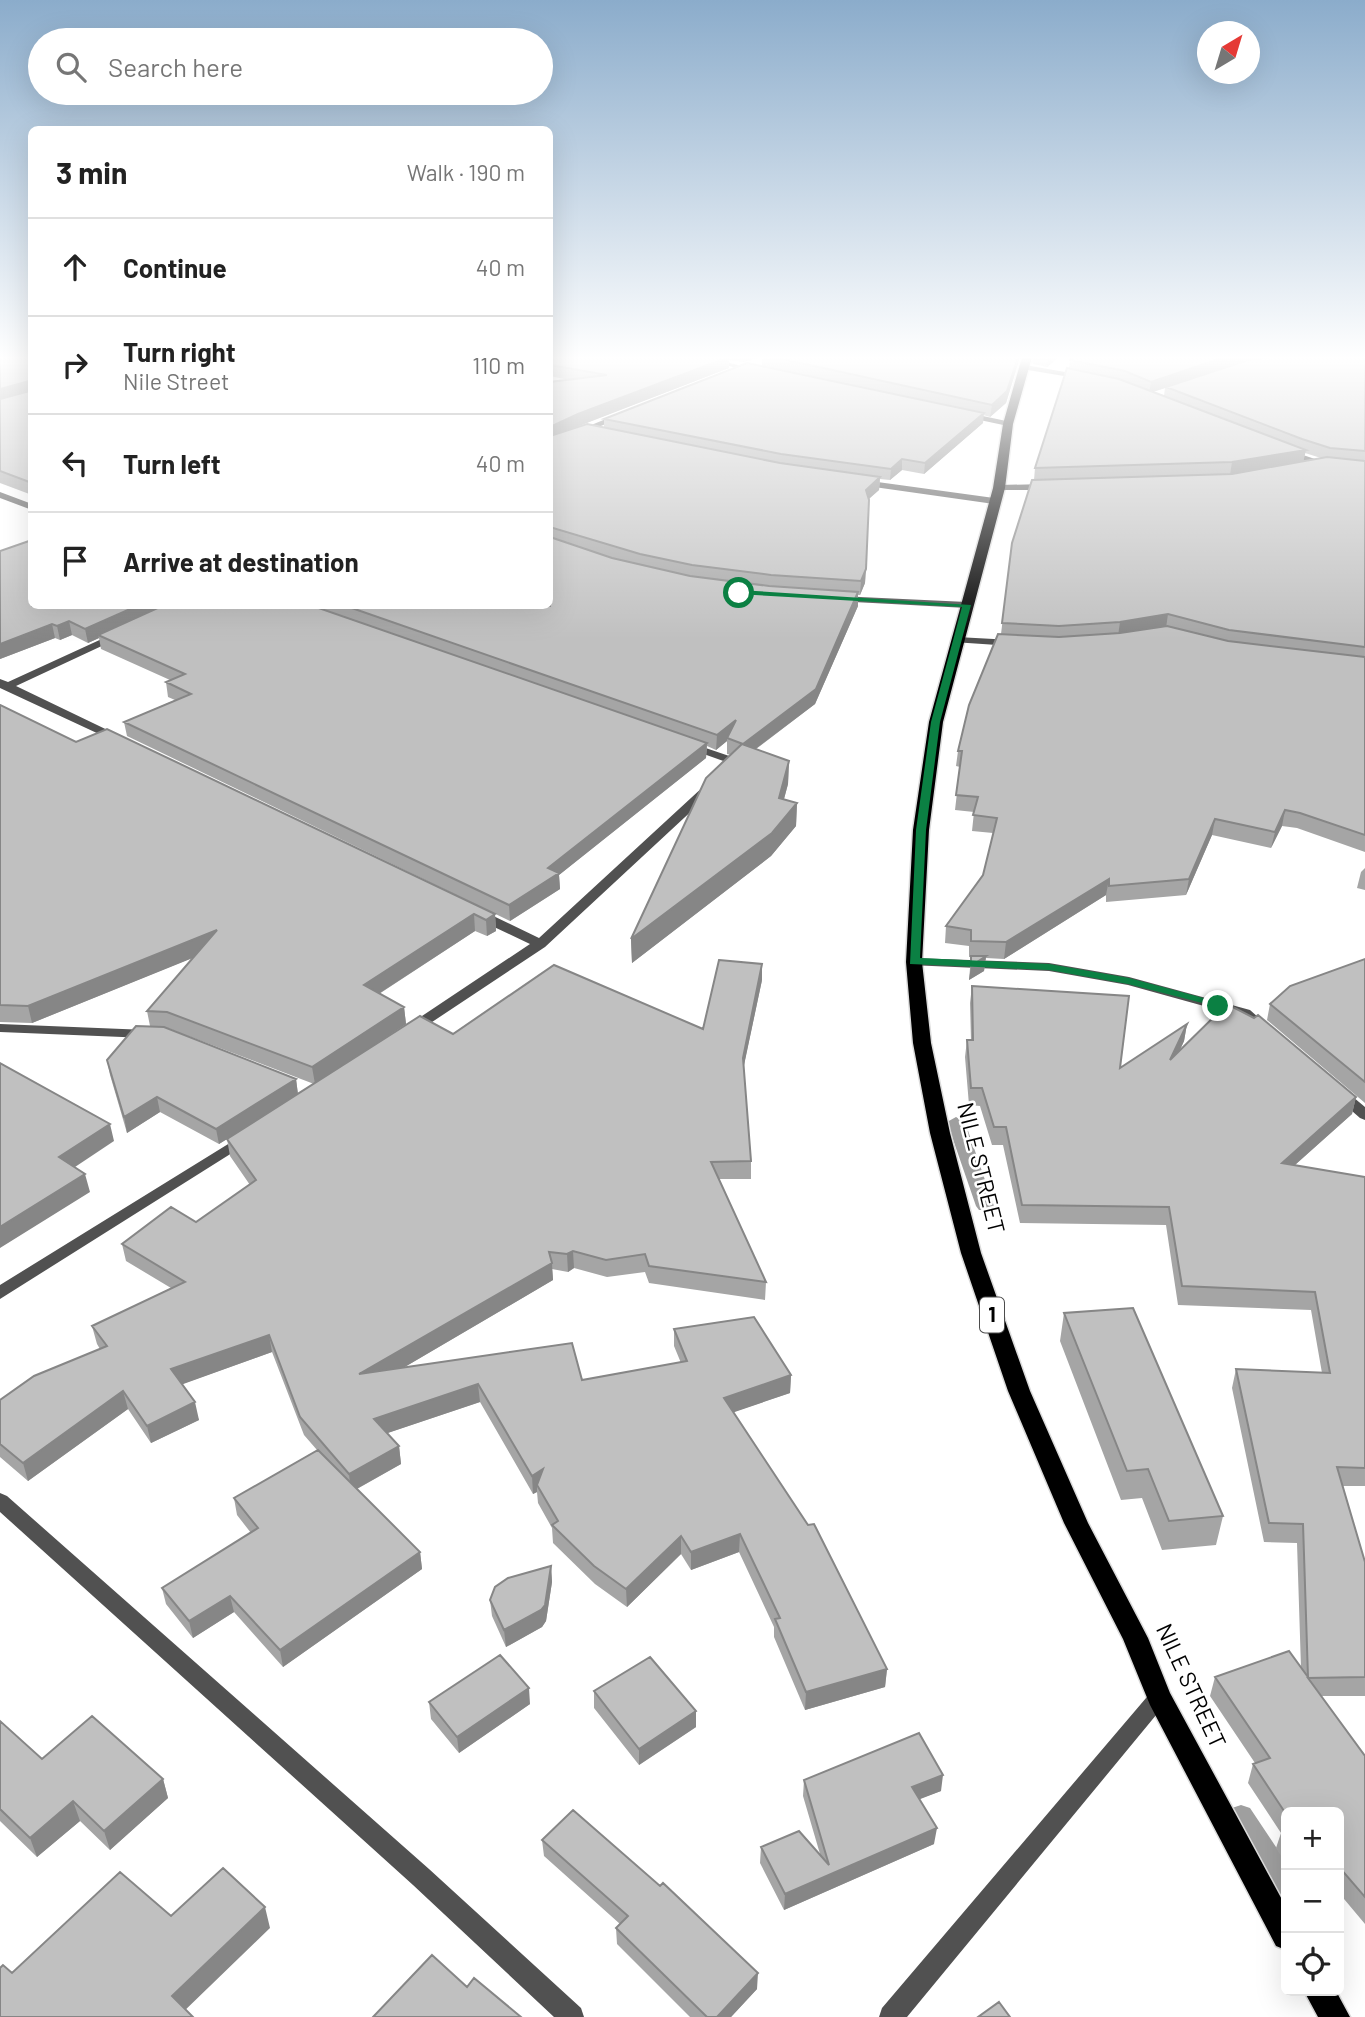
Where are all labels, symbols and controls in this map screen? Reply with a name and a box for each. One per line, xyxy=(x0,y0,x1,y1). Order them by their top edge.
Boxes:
north arrow xyxy=(1197,21,1260,84)
search box xyxy=(28,28,553,105)
icon: search xyxy=(52,48,90,86)
text: Search here xyxy=(108,51,243,82)
text: 3 min xyxy=(56,154,127,190)
text: Walk · 190 m xyxy=(407,158,525,186)
icon: ahead xyxy=(56,248,94,286)
text: Continue xyxy=(123,252,227,283)
text: 40 m xyxy=(476,253,525,281)
text: Turn right xyxy=(123,336,236,367)
icon: right xyxy=(56,346,94,384)
text: 110 m xyxy=(472,351,525,379)
text: Nile Street xyxy=(123,367,229,395)
icon: left xyxy=(56,444,94,482)
text: Turn left xyxy=(123,448,221,479)
text: 40 m xyxy=(476,449,525,477)
icon: arrive xyxy=(56,542,94,580)
text: Arrive at destination xyxy=(123,546,359,577)
route start xyxy=(723,577,754,608)
route end xyxy=(1202,990,1233,1021)
street label: NILE STREET xyxy=(952,1099,1012,1236)
road number: 1 xyxy=(980,1298,1004,1332)
street label: NILE STREET xyxy=(1151,1619,1233,1752)
map controls xyxy=(1281,1807,1344,1996)
button: + xyxy=(1281,1807,1344,1870)
button: − xyxy=(1281,1870,1344,1933)
button: locate xyxy=(1281,1933,1344,1996)

